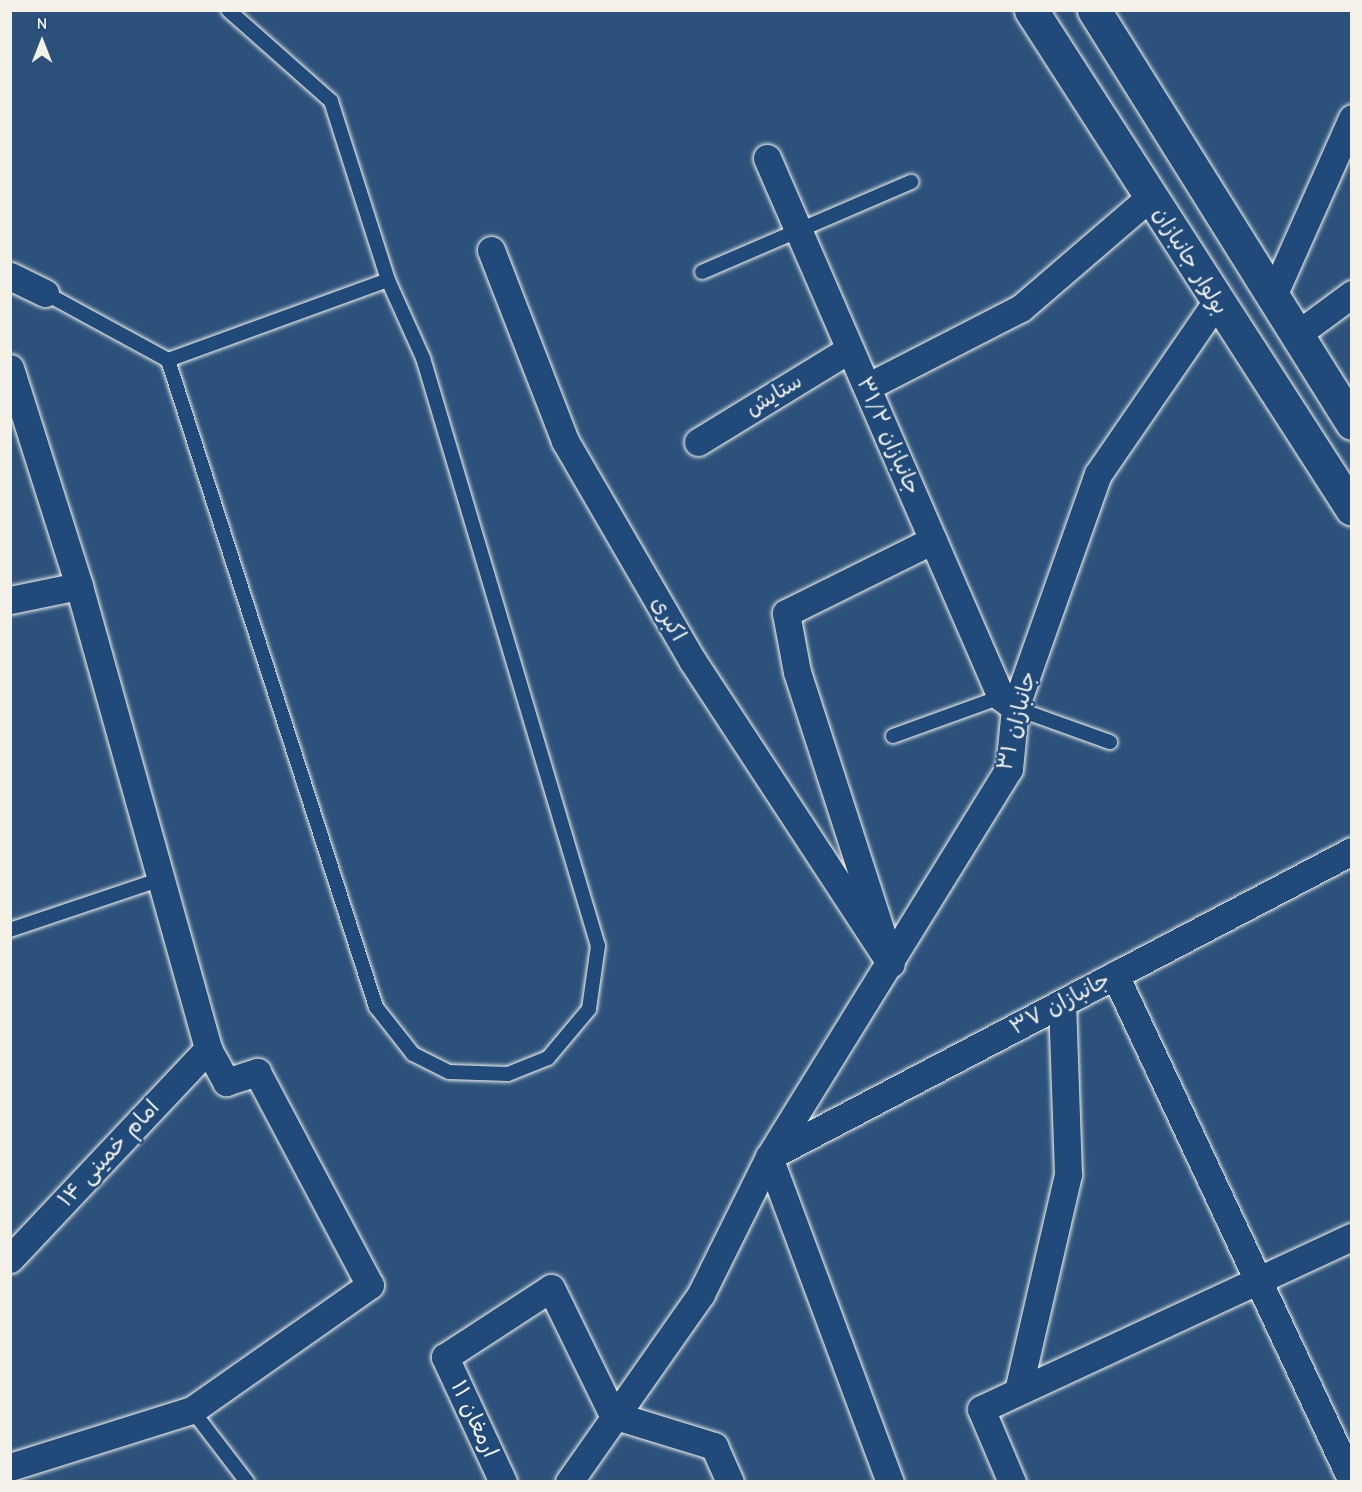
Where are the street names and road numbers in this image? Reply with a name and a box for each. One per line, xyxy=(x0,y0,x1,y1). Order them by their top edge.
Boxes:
street label: بولوار جانبازان xyxy=(1147,202,1233,320)
street label: ستایش xyxy=(741,368,807,422)
street label: جانبازان ۳۱/۲ xyxy=(850,373,926,499)
street label: اکبری xyxy=(645,592,691,646)
street label: جانبازان ۳۱ xyxy=(992,668,1042,774)
street label: جانبازان ۳۷ xyxy=(1006,967,1114,1041)
street label: امام خمینی ۱۴ xyxy=(53,1095,165,1213)
street label: ارمغان ۱۱ xyxy=(445,1376,503,1462)

